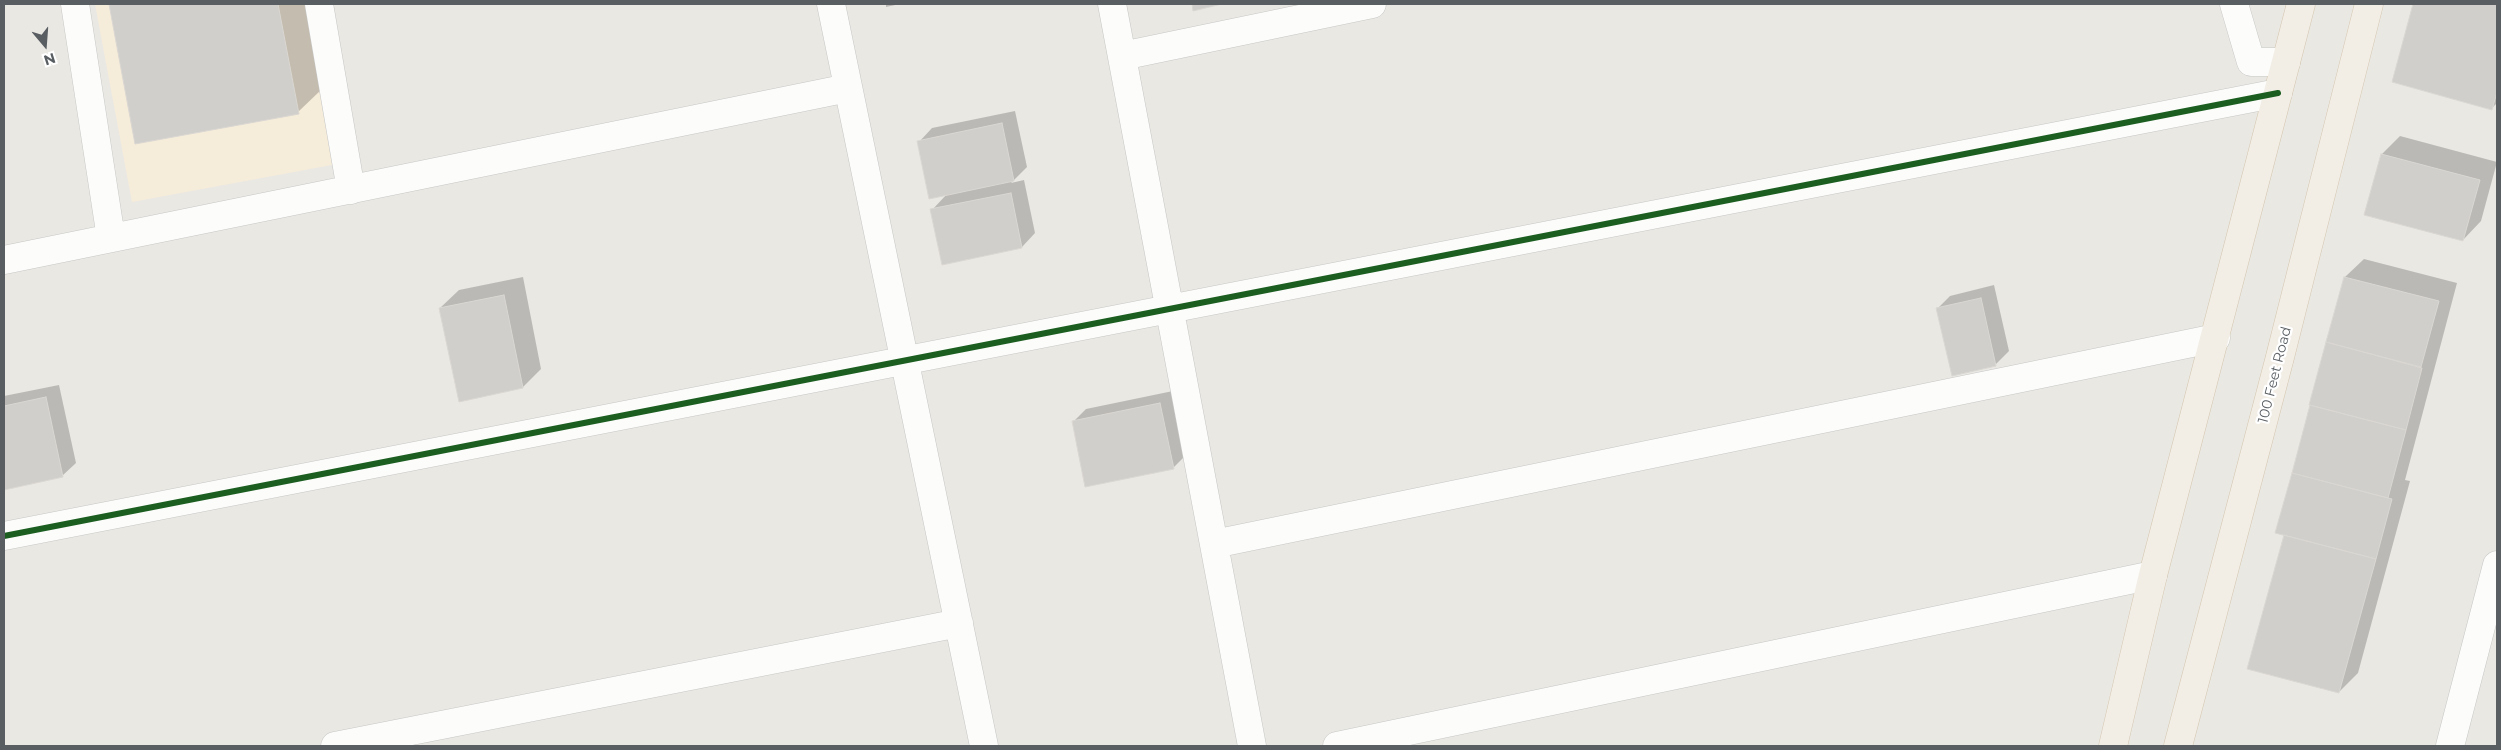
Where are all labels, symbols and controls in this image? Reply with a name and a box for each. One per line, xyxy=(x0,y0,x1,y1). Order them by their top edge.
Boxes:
north arrow xyxy=(20,20,70,70)
text: N xyxy=(41,49,58,70)
street label: 100 Feet Road xyxy=(2255,325,2295,425)

